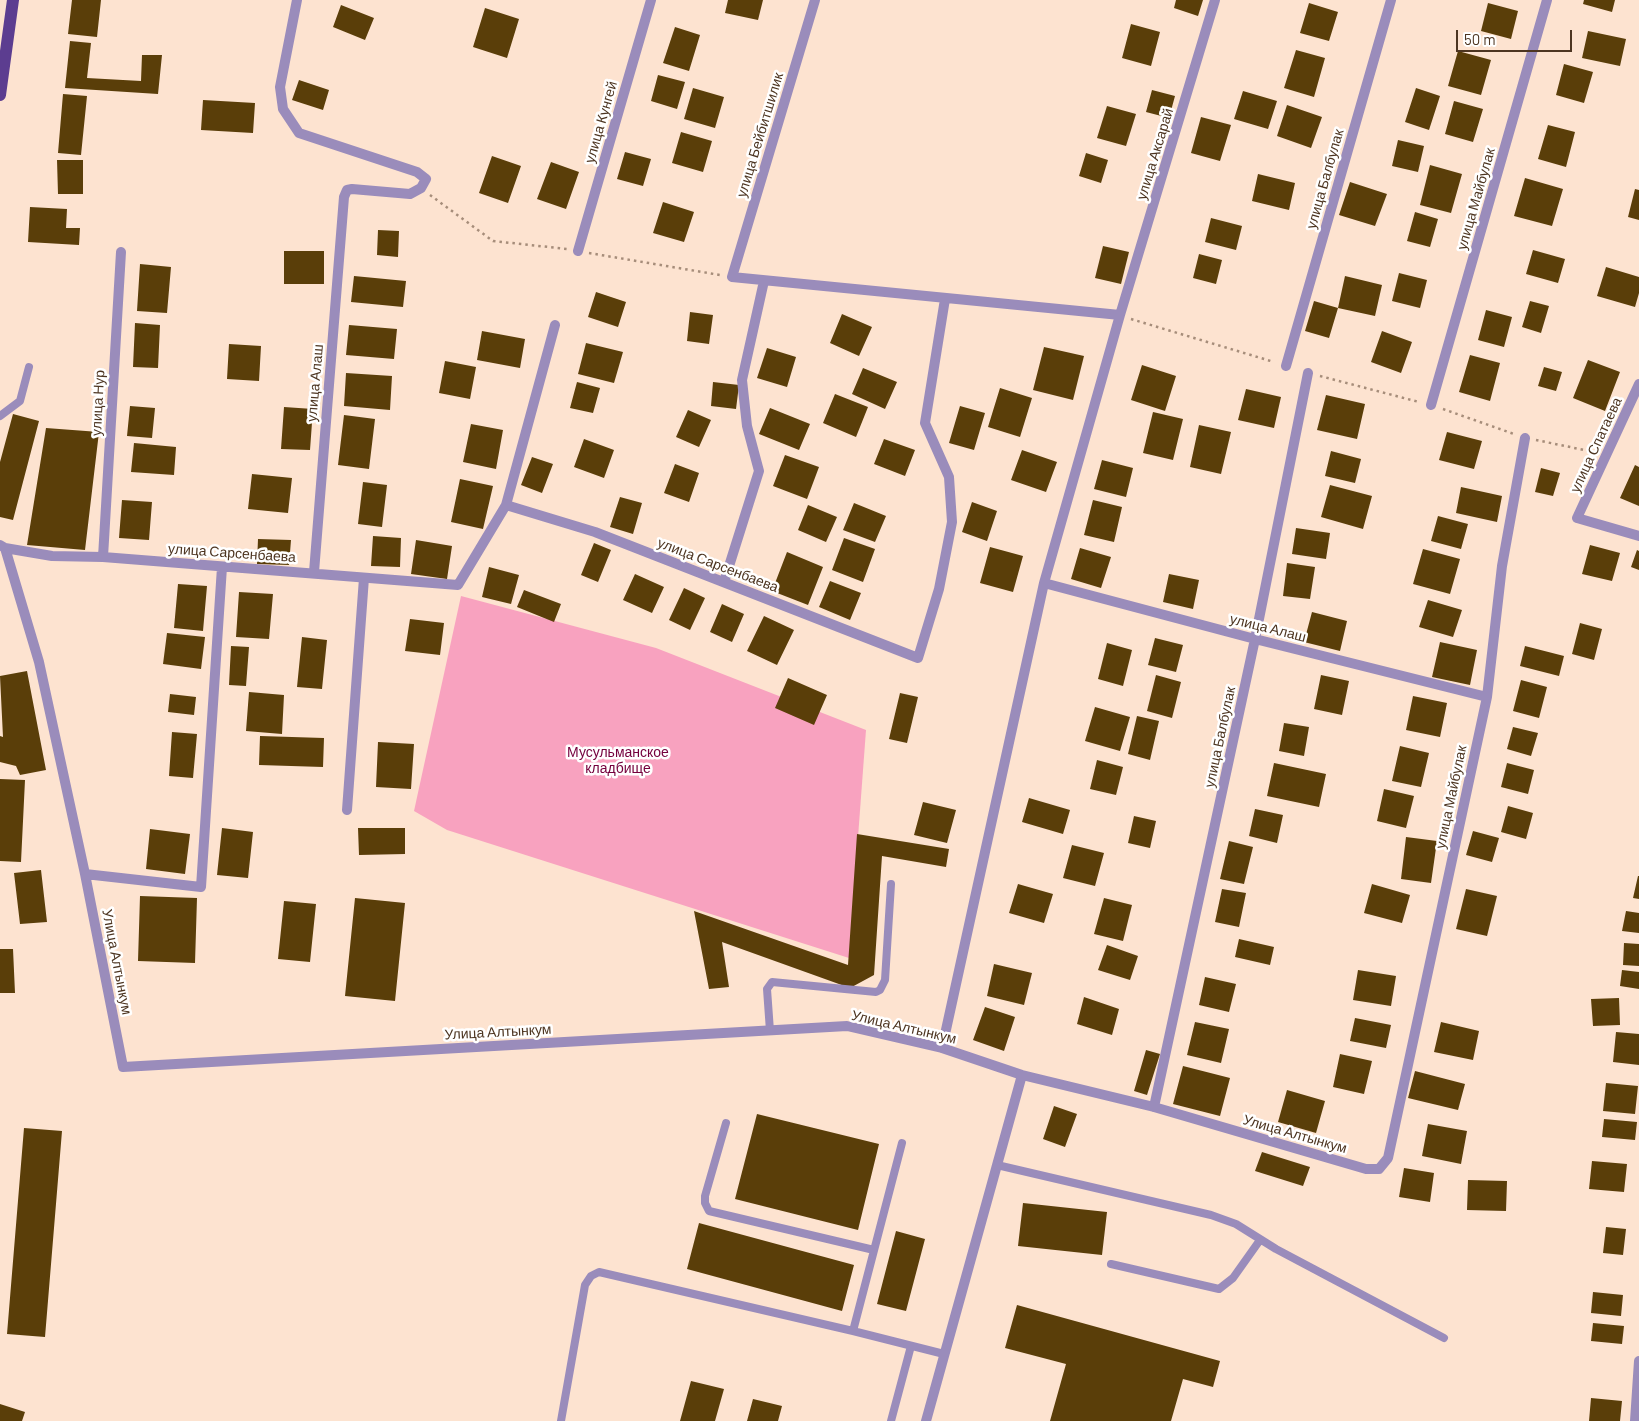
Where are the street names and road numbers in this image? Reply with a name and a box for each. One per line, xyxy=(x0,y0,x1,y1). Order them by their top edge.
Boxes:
street label: улица Бейбитшилик xyxy=(733,71,787,199)
street label: улица Кунгей xyxy=(581,79,621,165)
street label: улица Аксарай xyxy=(1133,106,1177,202)
street label: улица Балбулак xyxy=(1303,127,1347,231)
street label: улица Майбулак xyxy=(1453,146,1499,252)
street label: улица Алаш xyxy=(303,344,327,422)
street label: улица Нур xyxy=(88,370,108,436)
street label: улица Спатаева xyxy=(1567,395,1625,495)
street label: улица Сарсенбаева xyxy=(655,534,781,596)
street label: улица Сарсенбаева xyxy=(168,540,296,566)
street label: улица Алаш xyxy=(1228,610,1308,646)
street label: улица Балбулак xyxy=(1201,685,1239,789)
street label: улица Майбулак xyxy=(1432,744,1470,850)
street label: Улица Алтынкум xyxy=(99,908,135,1016)
street label: Улица Алтынкум xyxy=(850,1007,958,1047)
street label: Улица Алтынкум xyxy=(444,1021,552,1043)
street label: Улица Алтынкум xyxy=(1241,1111,1349,1157)

